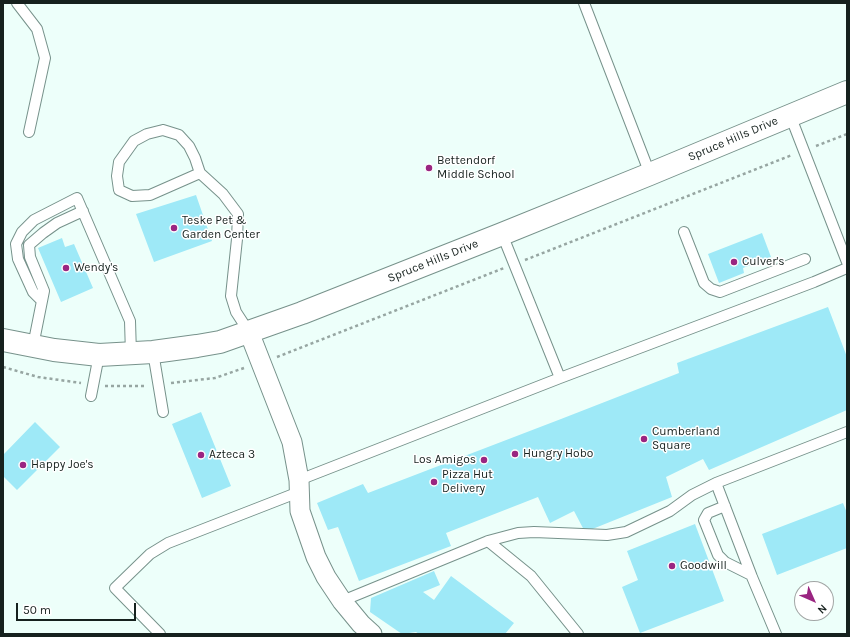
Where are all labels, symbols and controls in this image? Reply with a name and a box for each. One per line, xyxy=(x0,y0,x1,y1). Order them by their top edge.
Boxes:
street label: Spruce Hills Drive xyxy=(686,114,780,164)
place label: Bettendorf Middle School xyxy=(437,154,514,182)
marker: Bettendorf Middle School xyxy=(424,163,434,173)
place label: Teske Pet & Garden Center xyxy=(182,214,260,242)
marker: Teske Pet & Garden Center xyxy=(169,223,179,233)
street label: Spruce Hills Drive xyxy=(386,236,480,286)
place label: Culver's xyxy=(742,255,784,269)
marker: Culver's xyxy=(729,257,739,267)
place label: Wendy's xyxy=(74,261,118,275)
marker: Wendy's xyxy=(61,263,71,273)
place label: Cumberland Square xyxy=(652,425,720,453)
marker: Cumberland Square xyxy=(639,434,649,444)
place label: Hungry Hobo xyxy=(523,447,593,461)
place label: Azteca 3 xyxy=(209,448,255,462)
marker: Hungry Hobo xyxy=(510,449,520,459)
marker: Azteca 3 xyxy=(196,450,206,460)
place label: Los Amigos xyxy=(413,453,476,467)
marker: Los Amigos xyxy=(479,455,489,465)
place label: Happy Joe's xyxy=(31,458,94,472)
marker: Happy Joe's xyxy=(18,460,28,470)
place label: Pizza Hut Delivery xyxy=(442,468,493,496)
marker: Pizza Hut Delivery xyxy=(429,477,439,487)
place label: Goodwill xyxy=(680,559,727,573)
marker: Goodwill xyxy=(667,561,677,571)
north arrow xyxy=(794,581,834,621)
scale bar xyxy=(18,595,138,621)
text: N xyxy=(815,602,830,617)
text: 50 m xyxy=(23,603,51,617)

